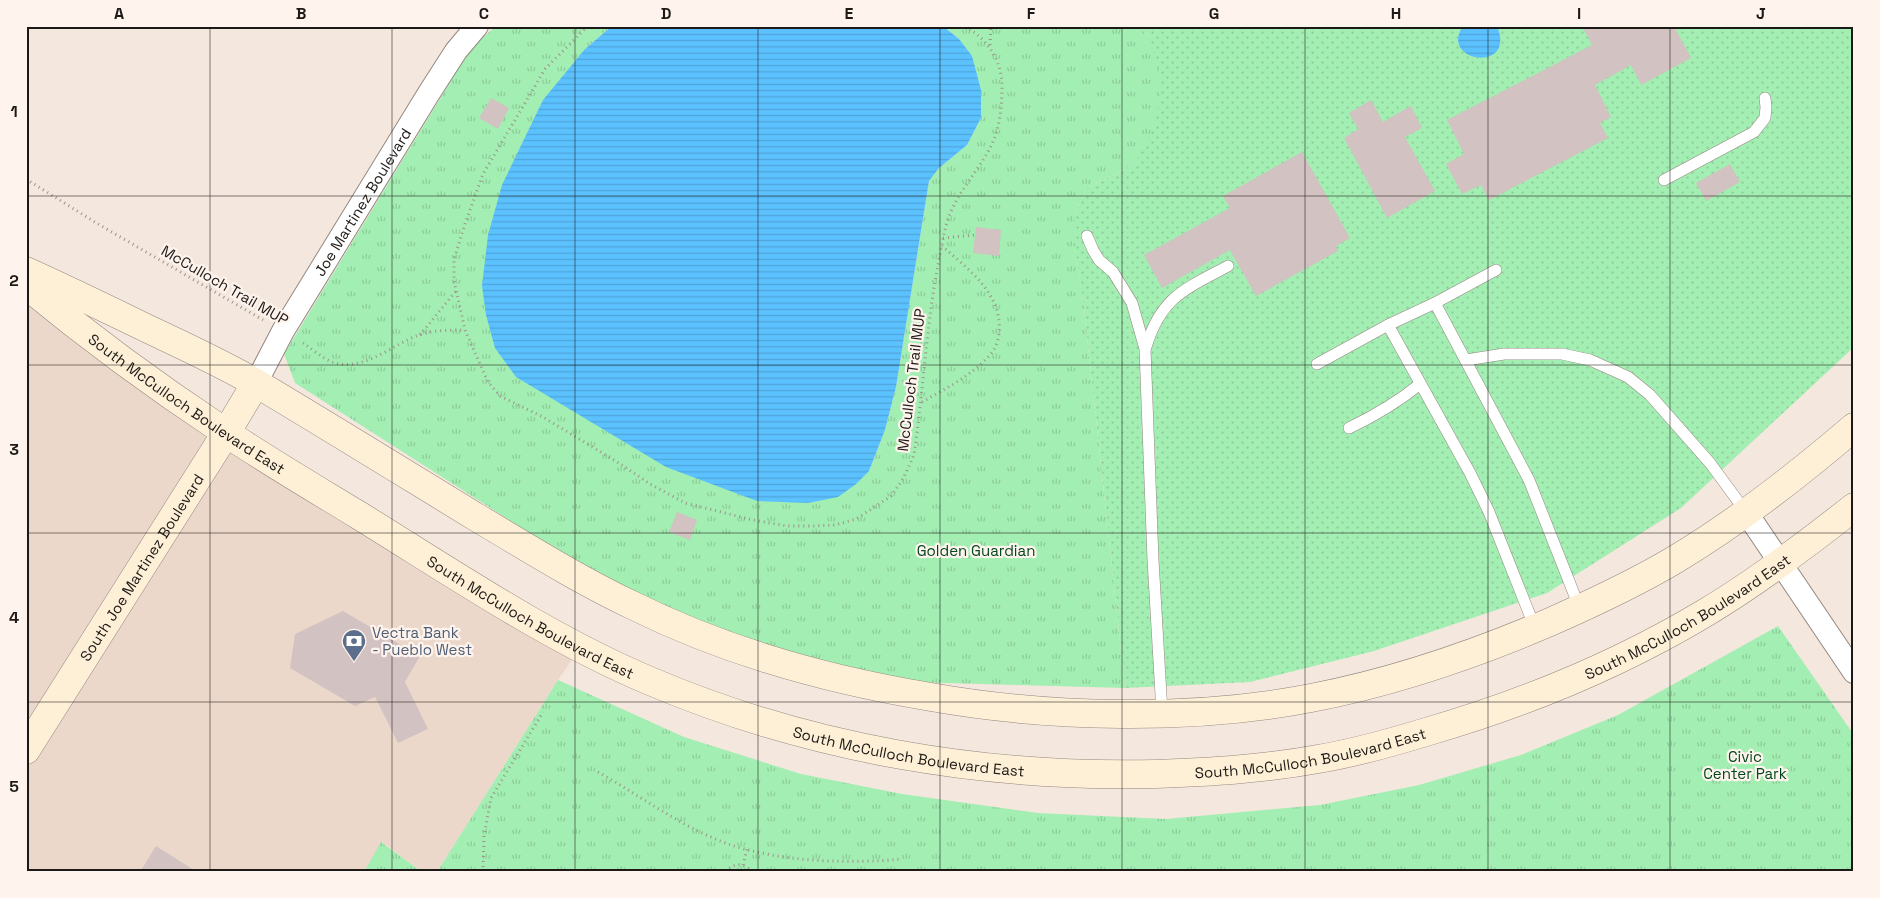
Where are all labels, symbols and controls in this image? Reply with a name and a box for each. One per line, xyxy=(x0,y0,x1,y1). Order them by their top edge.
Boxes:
text: A xyxy=(114,3,124,24)
text: B xyxy=(296,3,306,24)
text: C xyxy=(479,3,489,24)
text: D xyxy=(661,3,671,24)
text: E xyxy=(845,3,854,24)
text: F xyxy=(1027,3,1036,24)
text: G xyxy=(1209,3,1219,24)
text: H xyxy=(1391,3,1401,24)
text: I xyxy=(1577,3,1581,24)
text: J xyxy=(1756,3,1766,24)
text: 1 xyxy=(10,101,18,122)
street label: Joe Martinez Boulevard xyxy=(310,124,415,279)
street label: McCulloch Trail MUP xyxy=(158,241,292,329)
text: 2 xyxy=(9,270,19,291)
street label: McCulloch Trail MUP xyxy=(893,307,929,453)
street label: South McCulloch Boulevard East xyxy=(85,329,289,478)
text: 3 xyxy=(9,439,19,460)
street label: South Joe Martinez Boulevard xyxy=(75,470,207,664)
park label: Golden Guardian xyxy=(917,541,1035,560)
street label: South McCulloch Boulevard East xyxy=(1581,550,1794,683)
street label: South McCulloch Boulevard East xyxy=(424,551,637,682)
text: 4 xyxy=(9,607,19,628)
place label: Vectra Bank - Pueblo West xyxy=(372,623,472,659)
bank icon: Vectra Bank - Pueblo West xyxy=(341,628,367,662)
street label: South McCulloch Boulevard East xyxy=(791,722,1025,780)
street label: South McCulloch Boulevard East xyxy=(1194,723,1428,782)
park label: Civic Center Park xyxy=(1703,747,1787,783)
text: 5 xyxy=(9,776,19,797)

